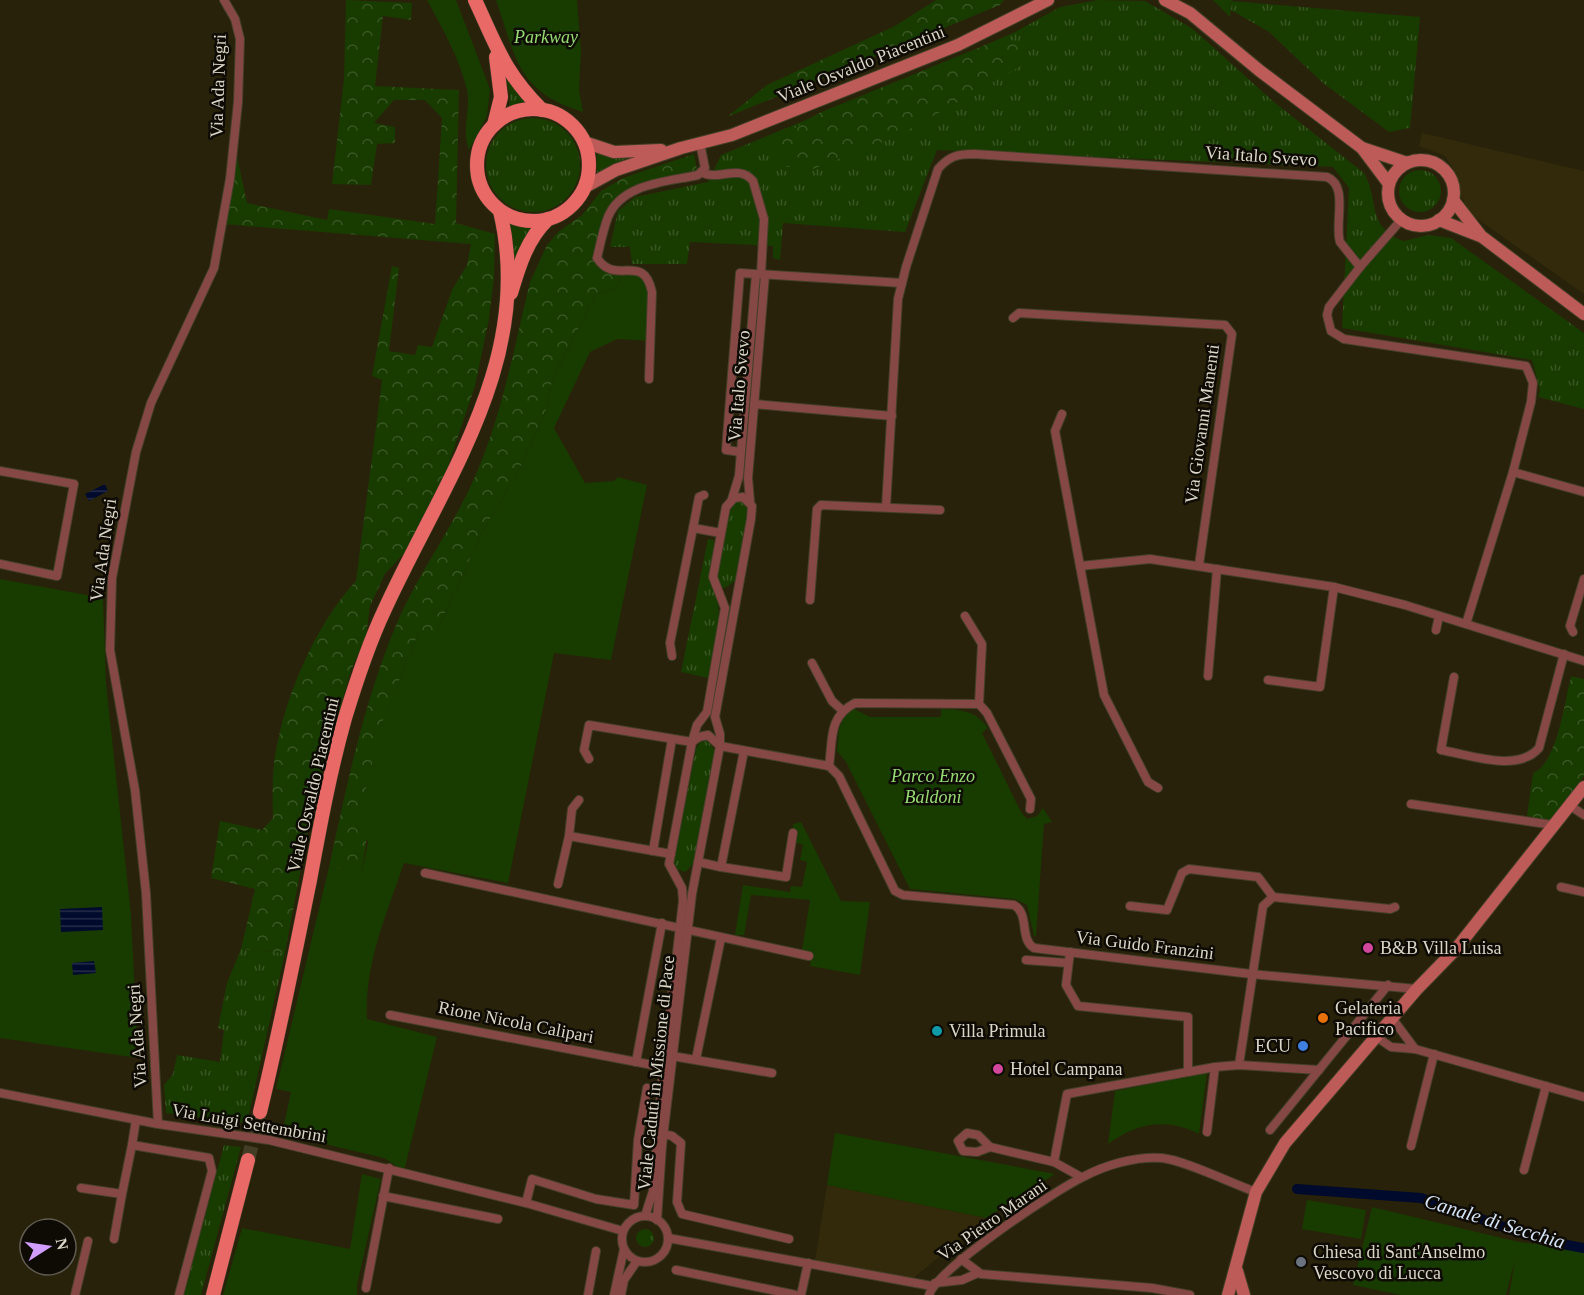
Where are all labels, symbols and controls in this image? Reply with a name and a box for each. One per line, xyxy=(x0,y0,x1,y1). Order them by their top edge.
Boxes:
street label: Viale Osvaldo Piacentini xyxy=(774,21,948,107)
park label: Parkway xyxy=(513,27,578,47)
street label: Via Ada Negri xyxy=(206,34,230,138)
street label: Via Italo Svevo xyxy=(1204,142,1318,170)
street label: Via Italo Svevo xyxy=(724,329,754,443)
street label: Via Giovanni Manenti xyxy=(1181,343,1223,505)
street label: Via Ada Negri xyxy=(86,497,120,603)
street label: Viale Osvaldo Piacentini xyxy=(283,696,343,874)
park label: Parco Enzo Baldoni xyxy=(890,766,975,807)
street label: Via Guido Franzini xyxy=(1075,927,1215,963)
place label: B&B Villa Luisa xyxy=(1380,938,1502,958)
marker: B&B Villa Luisa xyxy=(1361,941,1375,955)
street label: Viale Caduti in Missione di Pace xyxy=(634,954,678,1192)
street label: Via Ada Negri xyxy=(123,983,151,1089)
street label: Rione Nicola Calipari xyxy=(437,997,595,1047)
place label: Gelateria Pacifico xyxy=(1335,998,1401,1039)
marker: Gelateria Pacifico xyxy=(1316,1011,1330,1025)
place label: Villa Primula xyxy=(949,1021,1045,1041)
marker: Villa Primula xyxy=(930,1024,944,1038)
place label: ECU xyxy=(1255,1036,1291,1056)
marker: ECU xyxy=(1296,1039,1310,1053)
place label: Hotel Campana xyxy=(1010,1059,1122,1079)
marker: Hotel Campana xyxy=(991,1062,1005,1076)
street label: Via Luigi Settembrini xyxy=(170,1100,328,1146)
street label: Via Pietro Marani xyxy=(933,1175,1051,1265)
water label: Canale di Secchia xyxy=(1422,1189,1568,1253)
north arrow xyxy=(18,1217,78,1277)
text: N xyxy=(53,1237,72,1252)
place label: Chiesa di Sant'Anselmo Vescovo di Lucca xyxy=(1313,1242,1485,1283)
marker: Chiesa di Sant'Anselmo Vescovo di Lucca xyxy=(1294,1255,1308,1269)

